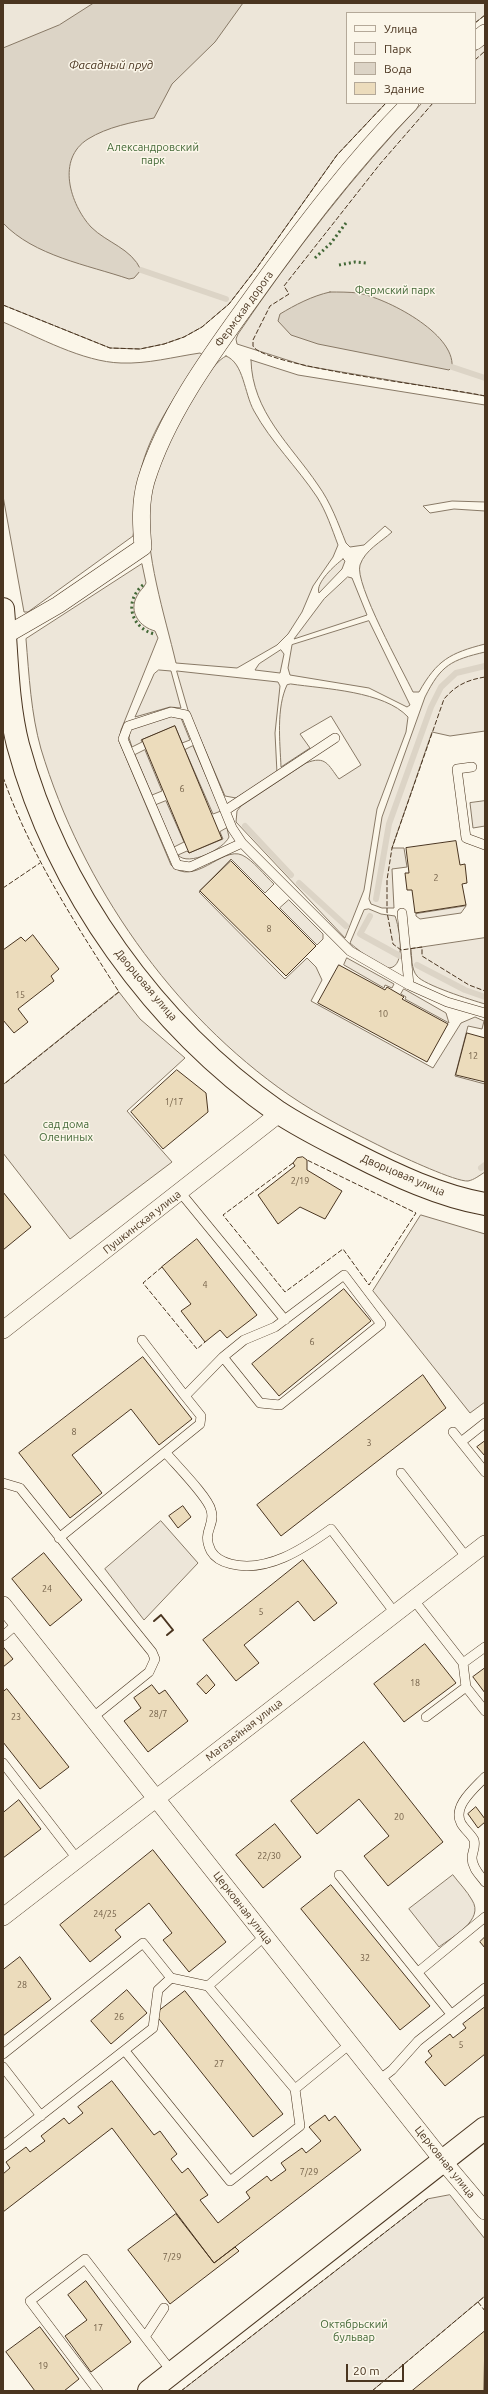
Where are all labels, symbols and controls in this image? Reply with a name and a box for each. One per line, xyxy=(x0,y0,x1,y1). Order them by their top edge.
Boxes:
legend xyxy=(346,12,476,104)
text: Улица xyxy=(384,22,417,35)
text: Парк xyxy=(384,42,412,55)
water label: Фасадный пруд xyxy=(69,58,153,72)
text: Вода xyxy=(384,62,412,75)
text: Здание xyxy=(384,82,425,95)
park label: Александровский парк xyxy=(107,140,199,166)
street label: Фермская дорога xyxy=(212,268,276,350)
park label: Фермский парк xyxy=(355,283,435,297)
house number: 6 xyxy=(179,784,185,794)
house number: 2 xyxy=(433,873,439,883)
house number: 8 xyxy=(266,924,272,934)
street label: Дворцовая улица xyxy=(112,946,180,1024)
house number: 15 xyxy=(15,990,25,1000)
house number: 10 xyxy=(378,1009,388,1019)
house number: 12 xyxy=(468,1051,478,1061)
house number: 1/17 xyxy=(165,1097,183,1107)
park label: сад дома Олениных xyxy=(39,1117,93,1143)
street label: Дворцовая улица xyxy=(359,1151,447,1199)
house number: 2/19 xyxy=(291,1176,309,1186)
street label: Пушкинская улица xyxy=(100,1187,184,1257)
house number: 4 xyxy=(202,1280,208,1290)
house number: 6 xyxy=(309,1337,315,1347)
house number: 8 xyxy=(71,1427,77,1437)
house number: 3 xyxy=(366,1438,372,1448)
house number: 24 xyxy=(42,1584,52,1594)
house number: 5 xyxy=(258,1607,264,1617)
house number: 18 xyxy=(410,1678,420,1688)
street label: Магазейная улица xyxy=(203,1696,285,1764)
house number: 28/7 xyxy=(149,1709,167,1719)
house number: 23 xyxy=(11,1712,21,1722)
house number: 20 xyxy=(394,1812,404,1822)
house number: 22/30 xyxy=(257,1851,281,1861)
street label: Церковная улица xyxy=(210,1869,276,1947)
house number: 24/25 xyxy=(93,1909,117,1919)
house number: 32 xyxy=(360,1953,370,1963)
house number: 28 xyxy=(17,1980,27,1990)
house number: 26 xyxy=(114,2012,124,2022)
house number: 5 xyxy=(458,2040,464,2050)
house number: 27 xyxy=(214,2059,224,2069)
street label: Церковная улица xyxy=(412,2123,478,2201)
house number: 7/29 xyxy=(300,2167,318,2177)
house number: 7/29 xyxy=(163,2252,181,2262)
park label: Октябрьский бульвар xyxy=(320,2317,388,2343)
house number: 17 xyxy=(93,2323,103,2333)
scale bar xyxy=(348,2356,406,2382)
house number: 19 xyxy=(38,2361,48,2371)
text: 20 m xyxy=(353,2364,380,2377)

